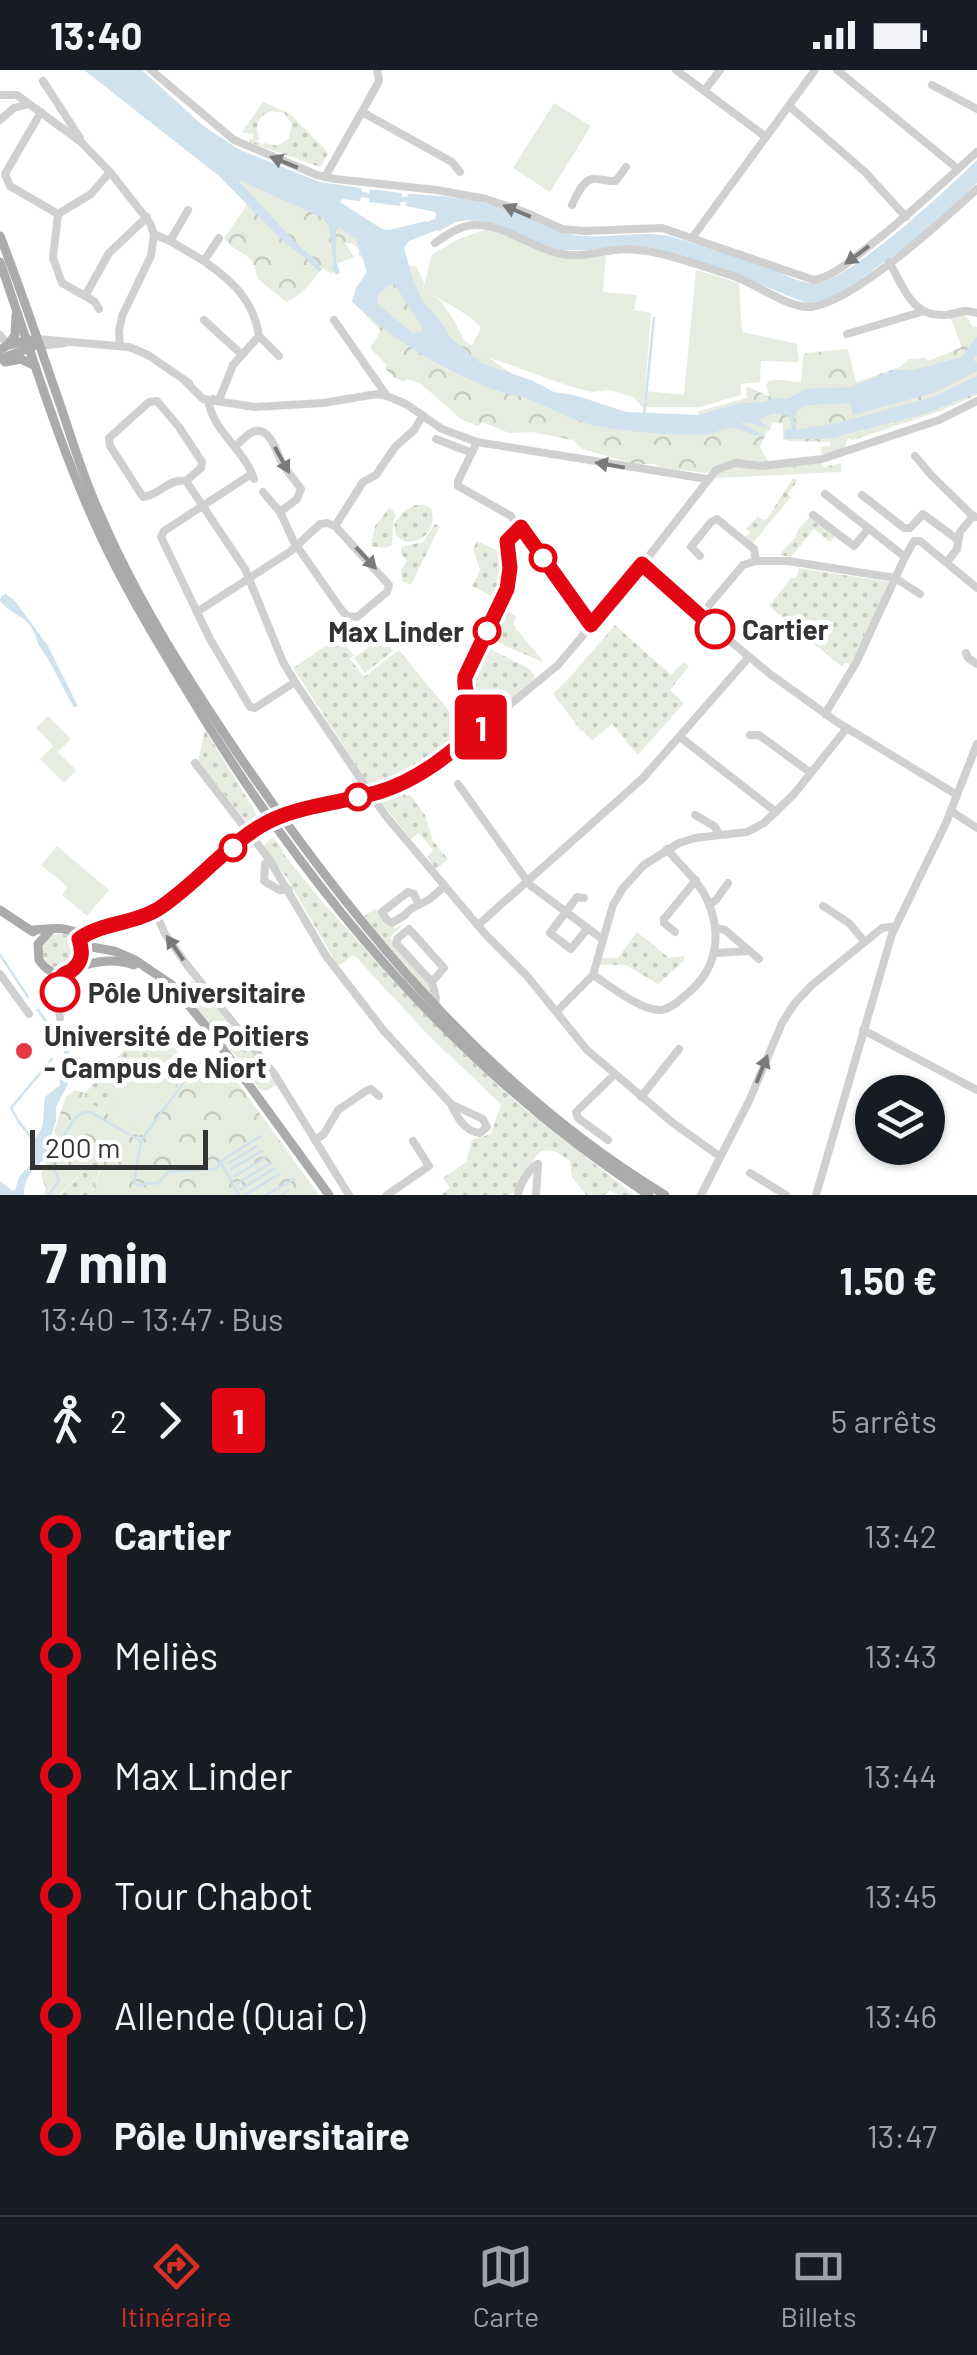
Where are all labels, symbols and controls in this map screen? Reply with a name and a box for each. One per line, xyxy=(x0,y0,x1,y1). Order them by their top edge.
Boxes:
text: 13:40 xyxy=(50,12,142,58)
one-way arrow xyxy=(269,154,299,169)
one-way arrow xyxy=(502,202,532,218)
one-way arrow xyxy=(845,244,870,265)
one-way arrow xyxy=(274,445,291,474)
one-way arrow xyxy=(594,457,625,472)
one-way arrow xyxy=(354,545,376,570)
unlabelled marker xyxy=(530,545,556,571)
marker: Cartier xyxy=(696,610,734,648)
place label: Cartier xyxy=(742,612,829,646)
place label: Max Linder xyxy=(328,614,464,648)
marker: Max Linder xyxy=(474,618,500,644)
line badge: 1 xyxy=(448,694,514,760)
text: 1 xyxy=(475,706,487,748)
unlabelled marker xyxy=(345,784,371,810)
unlabelled marker xyxy=(220,835,246,861)
one-way arrow xyxy=(166,935,185,962)
marker: Pôle Universitaire xyxy=(41,973,79,1011)
place label: Pôle Universitaire xyxy=(88,975,306,1009)
place label: Université de Poitiers - Campus de Niort xyxy=(44,1018,309,1084)
marker: Université de Poitiers - Campus de Niort xyxy=(13,1040,35,1062)
one-way arrow xyxy=(755,1054,771,1084)
map controls xyxy=(855,1075,945,1165)
button: layers xyxy=(855,1075,945,1165)
scale bar xyxy=(30,1125,208,1170)
text: 200 m xyxy=(45,1130,120,1164)
text: 7 min xyxy=(40,1228,168,1294)
text: 1.50 € xyxy=(839,1257,937,1303)
text: 13:40 – 13:47 · Bus xyxy=(40,1299,283,1337)
icon: walk xyxy=(40,1393,95,1448)
icon: forward xyxy=(142,1393,197,1448)
text: 1 xyxy=(232,1399,245,1441)
text: 2 xyxy=(110,1401,127,1439)
text: 5 arrêts xyxy=(831,1401,937,1439)
text: Cartier xyxy=(114,1512,231,1558)
text: 13:42 xyxy=(864,1516,937,1554)
text: Meliès xyxy=(114,1632,218,1678)
text: 13:43 xyxy=(864,1636,937,1674)
text: Max Linder xyxy=(114,1752,293,1798)
text: 13:44 xyxy=(863,1756,937,1794)
text: Tour Chabot xyxy=(114,1872,313,1918)
text: 13:45 xyxy=(864,1876,937,1914)
text: Allende (Quai C) xyxy=(114,1992,366,2038)
text: 13:46 xyxy=(864,1996,937,2034)
text: Pôle Universitaire xyxy=(114,2112,410,2158)
text: 13:47 xyxy=(867,2116,937,2154)
tab: Itinéraire xyxy=(121,2239,232,2333)
tab: Carte xyxy=(473,2239,539,2333)
tab: Billets xyxy=(780,2239,856,2333)

